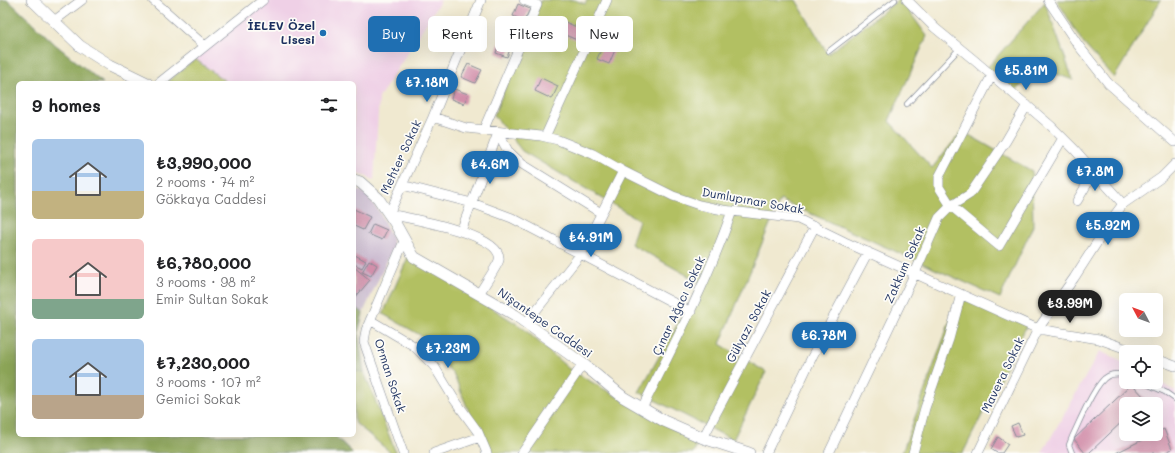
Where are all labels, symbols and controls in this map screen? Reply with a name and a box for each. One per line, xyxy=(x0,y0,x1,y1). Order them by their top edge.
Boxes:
chip: Buy xyxy=(368,16,420,52)
chip: Rent xyxy=(428,16,487,52)
chip: Filters xyxy=(495,16,568,52)
chip: New xyxy=(576,16,633,52)
place label: İELEV Özel Lisesi xyxy=(247,17,315,47)
marker: İELEV Özel Lisesi xyxy=(318,28,328,38)
pin: ₺5.81M xyxy=(993,57,1059,91)
text: ₺5.81M xyxy=(1004,61,1048,78)
pin: ₺7.18M xyxy=(394,69,460,103)
text: ₺7.18M xyxy=(405,73,449,90)
text: 9 homes xyxy=(32,94,101,116)
icon: filters xyxy=(318,94,340,116)
street label: Mehter Sokak xyxy=(376,117,424,196)
text: ₺3,990,000 xyxy=(156,151,251,173)
pin: ₺4.6M xyxy=(462,151,518,185)
icon: home xyxy=(64,155,112,203)
text: ₺4.6M xyxy=(471,155,509,172)
pin: ₺7.8M xyxy=(1067,158,1123,192)
text: ₺7.8M xyxy=(1076,162,1114,179)
text: 2 rooms · 74 m² xyxy=(156,173,254,190)
street label: Dumlupınar Sokak xyxy=(701,183,805,217)
text: Gökkaya Caddesi xyxy=(156,190,267,207)
pin: ₺5.92M xyxy=(1075,212,1141,246)
text: ₺5.92M xyxy=(1085,216,1131,233)
pin: ₺4.91M xyxy=(558,224,624,258)
street label: Zakkum Sokak xyxy=(880,224,928,305)
text: ₺4.91M xyxy=(569,228,613,245)
text: ₺6,780,000 xyxy=(156,251,251,273)
street label: Çınar Ağacı Sokak xyxy=(648,253,708,358)
icon: home xyxy=(64,255,112,303)
text: 3 rooms · 98 m² xyxy=(156,273,255,290)
street label: Nişantepe Caddesi xyxy=(495,283,596,361)
street label: Gülyazı Sokak xyxy=(722,286,774,365)
text: Emir Sultan Sokak xyxy=(156,290,268,307)
pin: ₺3.99M xyxy=(1037,290,1103,324)
north arrow xyxy=(1119,293,1163,337)
map controls xyxy=(1119,293,1163,441)
text: ₺3.99M xyxy=(1047,294,1093,311)
pin: ₺6.78M xyxy=(791,322,857,356)
text: ₺6.78M xyxy=(801,326,847,343)
street label: Mavera Sokak xyxy=(977,334,1027,415)
pin: ₺7.23M xyxy=(415,335,481,369)
street label: Orman Sokak xyxy=(371,337,410,415)
text: ₺7.23M xyxy=(426,339,470,356)
button: locate xyxy=(1119,345,1163,389)
text: ₺7,230,000 xyxy=(156,351,250,373)
icon: home xyxy=(64,355,112,403)
text: 3 rooms · 107 m² xyxy=(156,373,261,390)
text: Gemici Sokak xyxy=(156,390,241,407)
button: layers xyxy=(1119,397,1163,441)

